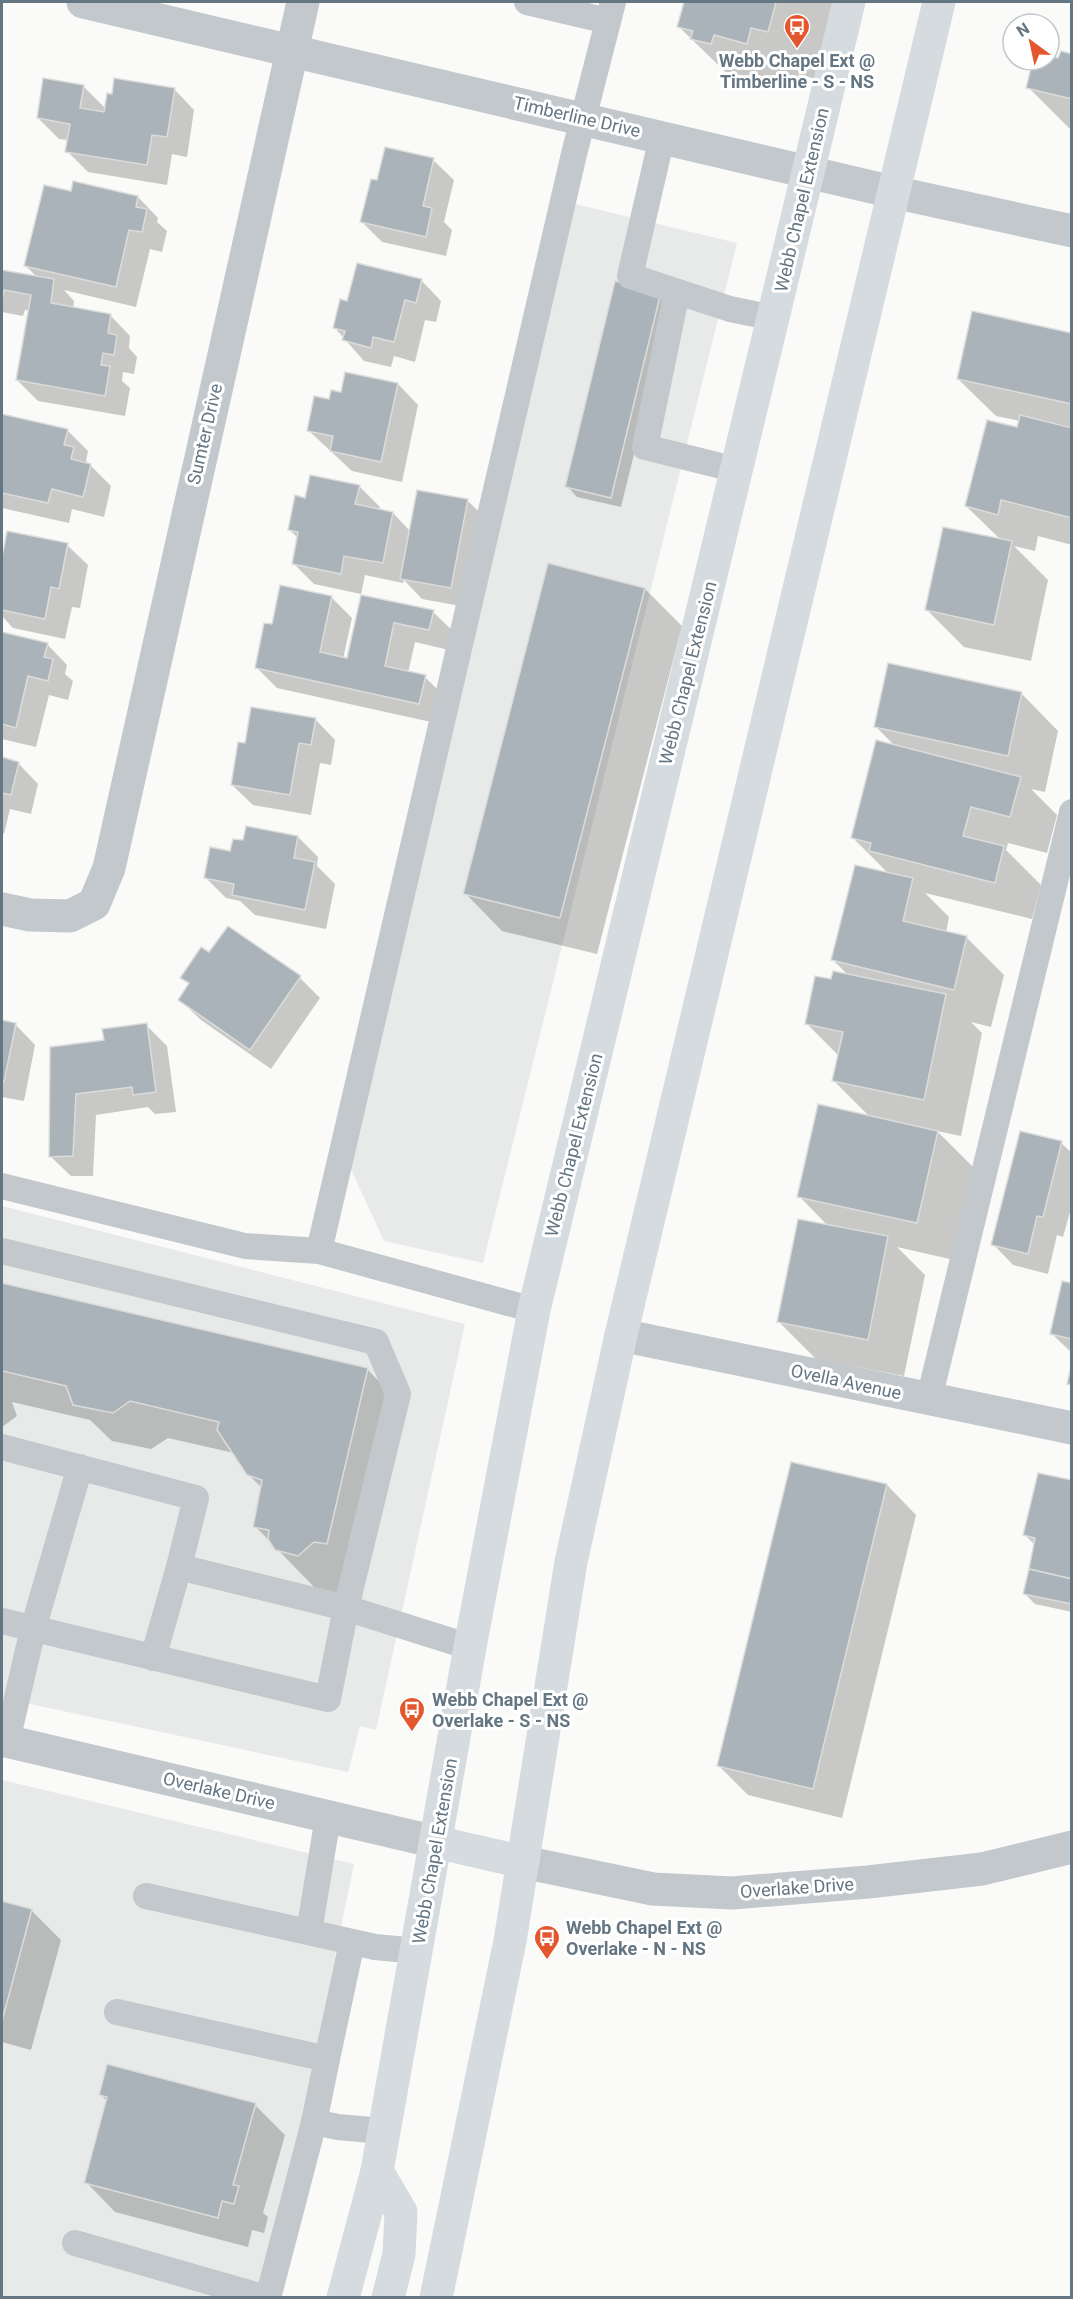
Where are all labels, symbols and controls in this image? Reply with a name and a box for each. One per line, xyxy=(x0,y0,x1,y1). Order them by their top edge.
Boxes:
bus stop icon: Webb Chapel Ext @ Timberline - S - NS xyxy=(782,12,812,50)
north arrow xyxy=(1001,12,1061,72)
text: N xyxy=(1013,19,1033,41)
place label: Webb Chapel Ext @ Timberline - S - NS xyxy=(719,50,875,92)
street label: Timberline Drive xyxy=(512,92,643,141)
street label: Webb Chapel Extension xyxy=(770,106,833,294)
street label: Sumter Drive xyxy=(183,381,226,486)
street label: Webb Chapel Extension xyxy=(655,579,720,767)
street label: Webb Chapel Extension xyxy=(541,1051,606,1239)
street label: Ovella Avenue xyxy=(789,1360,903,1403)
place label: Webb Chapel Ext @ Overlake - S - NS xyxy=(432,1689,588,1731)
bus stop icon: Webb Chapel Ext @ Overlake - S - NS xyxy=(397,1695,427,1733)
street label: Webb Chapel Extension xyxy=(408,1756,461,1945)
street label: Overlake Drive xyxy=(161,1767,277,1814)
street label: Overlake Drive xyxy=(739,1873,855,1902)
place label: Webb Chapel Ext @ Overlake - N - NS xyxy=(566,1917,722,1959)
bus stop icon: Webb Chapel Ext @ Overlake - N - NS xyxy=(532,1923,562,1961)

